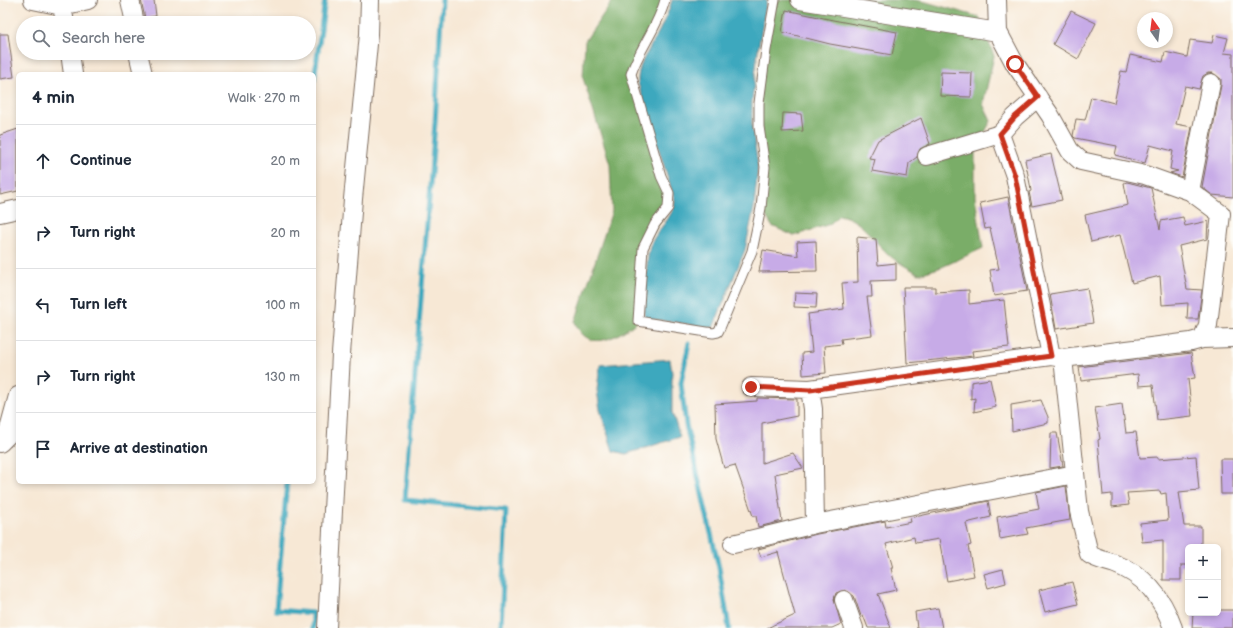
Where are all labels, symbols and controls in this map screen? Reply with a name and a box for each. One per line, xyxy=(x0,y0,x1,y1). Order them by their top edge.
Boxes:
north arrow xyxy=(1137,12,1173,48)
search box xyxy=(16,16,316,60)
icon: search xyxy=(30,27,52,49)
text: Search here xyxy=(62,29,145,48)
route start xyxy=(1006,55,1024,73)
text: 4 min xyxy=(32,88,75,108)
text: Walk · 270 m xyxy=(228,90,300,106)
icon: ahead xyxy=(32,150,54,172)
text: Continue xyxy=(70,151,132,170)
text: 20 m xyxy=(270,153,300,169)
icon: right xyxy=(32,222,54,244)
text: Turn right xyxy=(70,223,135,242)
text: 20 m xyxy=(270,225,300,241)
icon: left xyxy=(32,294,54,316)
text: Turn left xyxy=(70,295,127,314)
text: 100 m xyxy=(265,297,300,313)
icon: right xyxy=(32,366,54,388)
text: Turn right xyxy=(70,367,135,386)
text: 130 m xyxy=(265,369,300,385)
route end xyxy=(742,378,760,396)
icon: arrive xyxy=(32,438,54,460)
text: Arrive at destination xyxy=(70,439,208,458)
map controls xyxy=(1185,544,1221,616)
button: + xyxy=(1185,544,1221,580)
button: − xyxy=(1185,580,1221,616)

